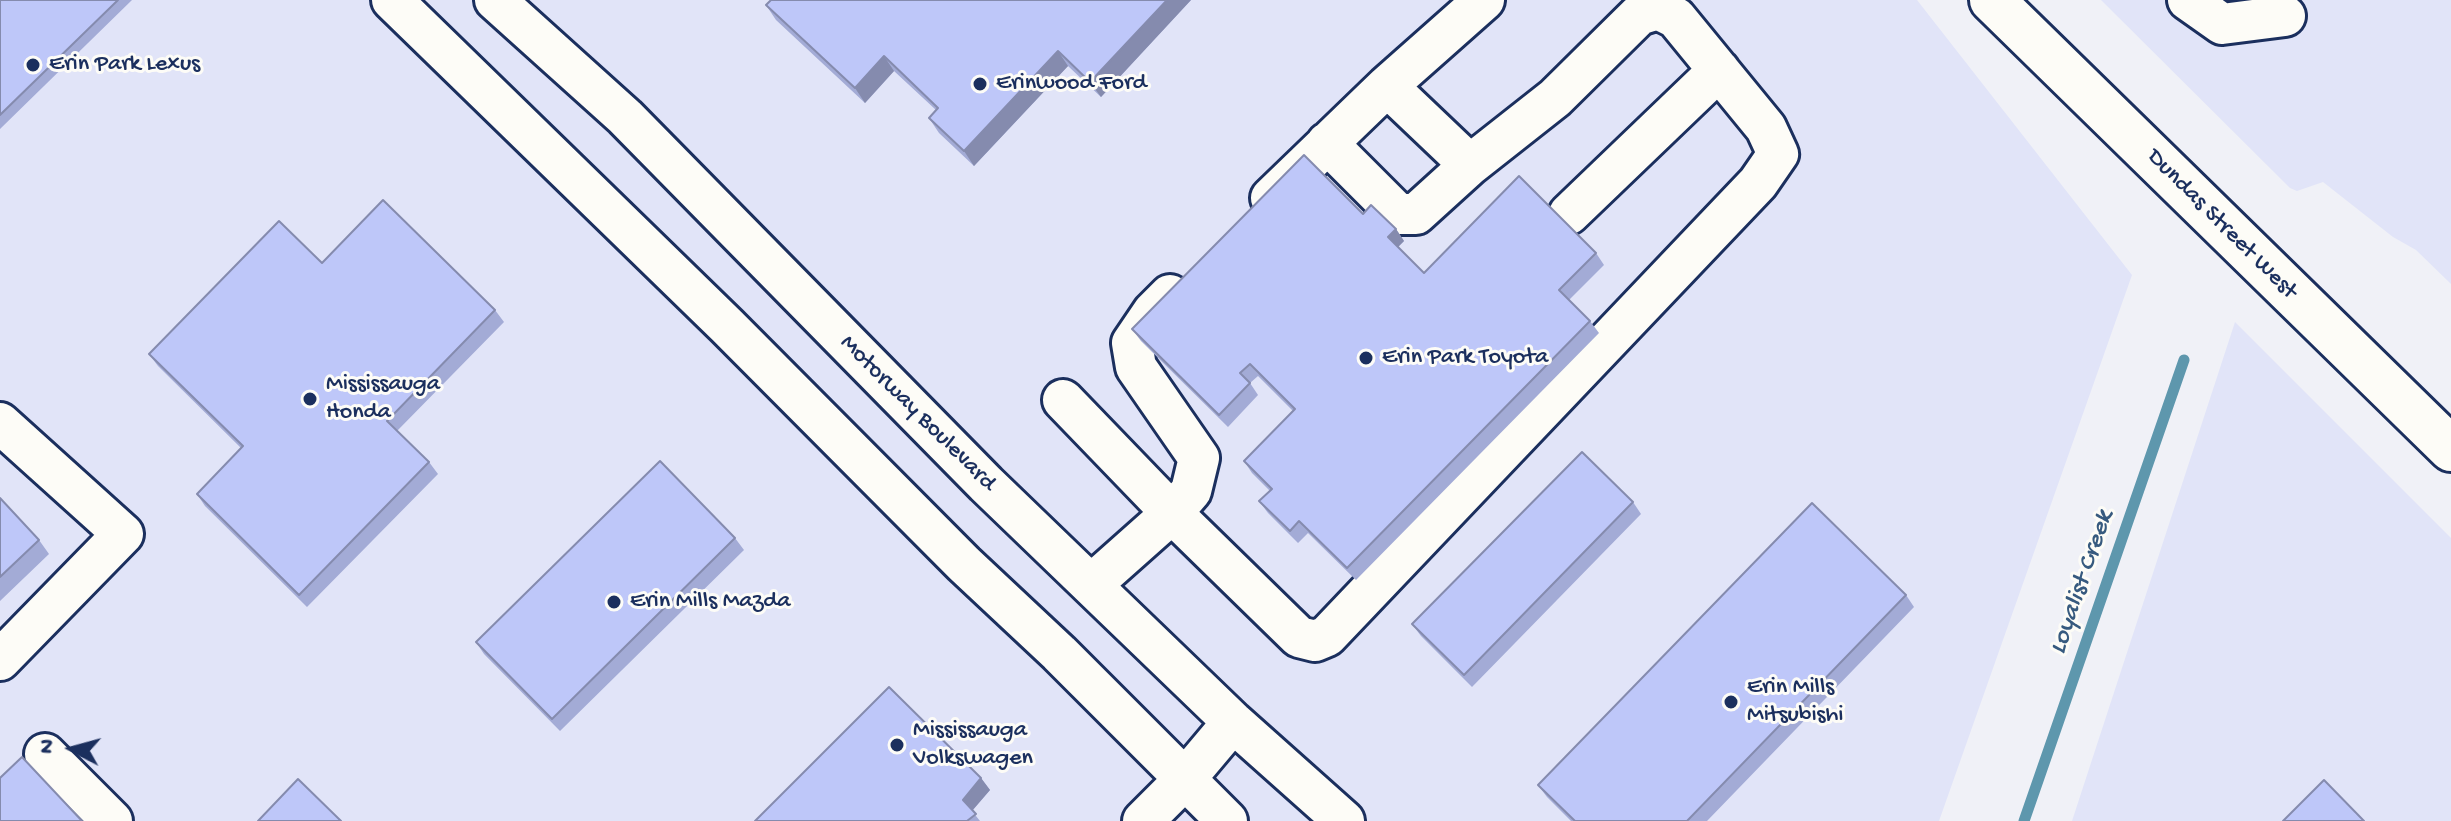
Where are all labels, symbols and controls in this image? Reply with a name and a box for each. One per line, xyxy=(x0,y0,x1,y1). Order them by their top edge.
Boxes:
place label: Erin Park Lexus xyxy=(49,51,200,79)
marker: Erin Park Lexus xyxy=(24,56,42,74)
place label: Erinwood Ford xyxy=(996,70,1147,98)
marker: Erinwood Ford xyxy=(971,75,989,93)
street label: Dundas Street West xyxy=(2140,144,2302,306)
street label: Motorway Boulevard xyxy=(833,330,1001,498)
place label: Erin Park Toyota xyxy=(1382,344,1548,372)
marker: Erin Park Toyota xyxy=(1357,349,1375,367)
place label: Mississauga Honda xyxy=(326,371,440,427)
marker: Mississauga Honda xyxy=(301,390,319,408)
water label: Loyalist Creek xyxy=(2044,507,2122,659)
place label: Erin Mills Mazda xyxy=(630,588,791,616)
marker: Erin Mills Mazda xyxy=(605,593,623,611)
place label: Erin Mills Mitsubishi xyxy=(1747,674,1844,730)
marker: Erin Mills Mitsubishi xyxy=(1722,693,1740,711)
north arrow xyxy=(32,709,112,789)
place label: Mississauga Volkswagen xyxy=(913,717,1033,773)
marker: Mississauga Volkswagen xyxy=(888,736,906,754)
text: N xyxy=(34,738,62,755)

